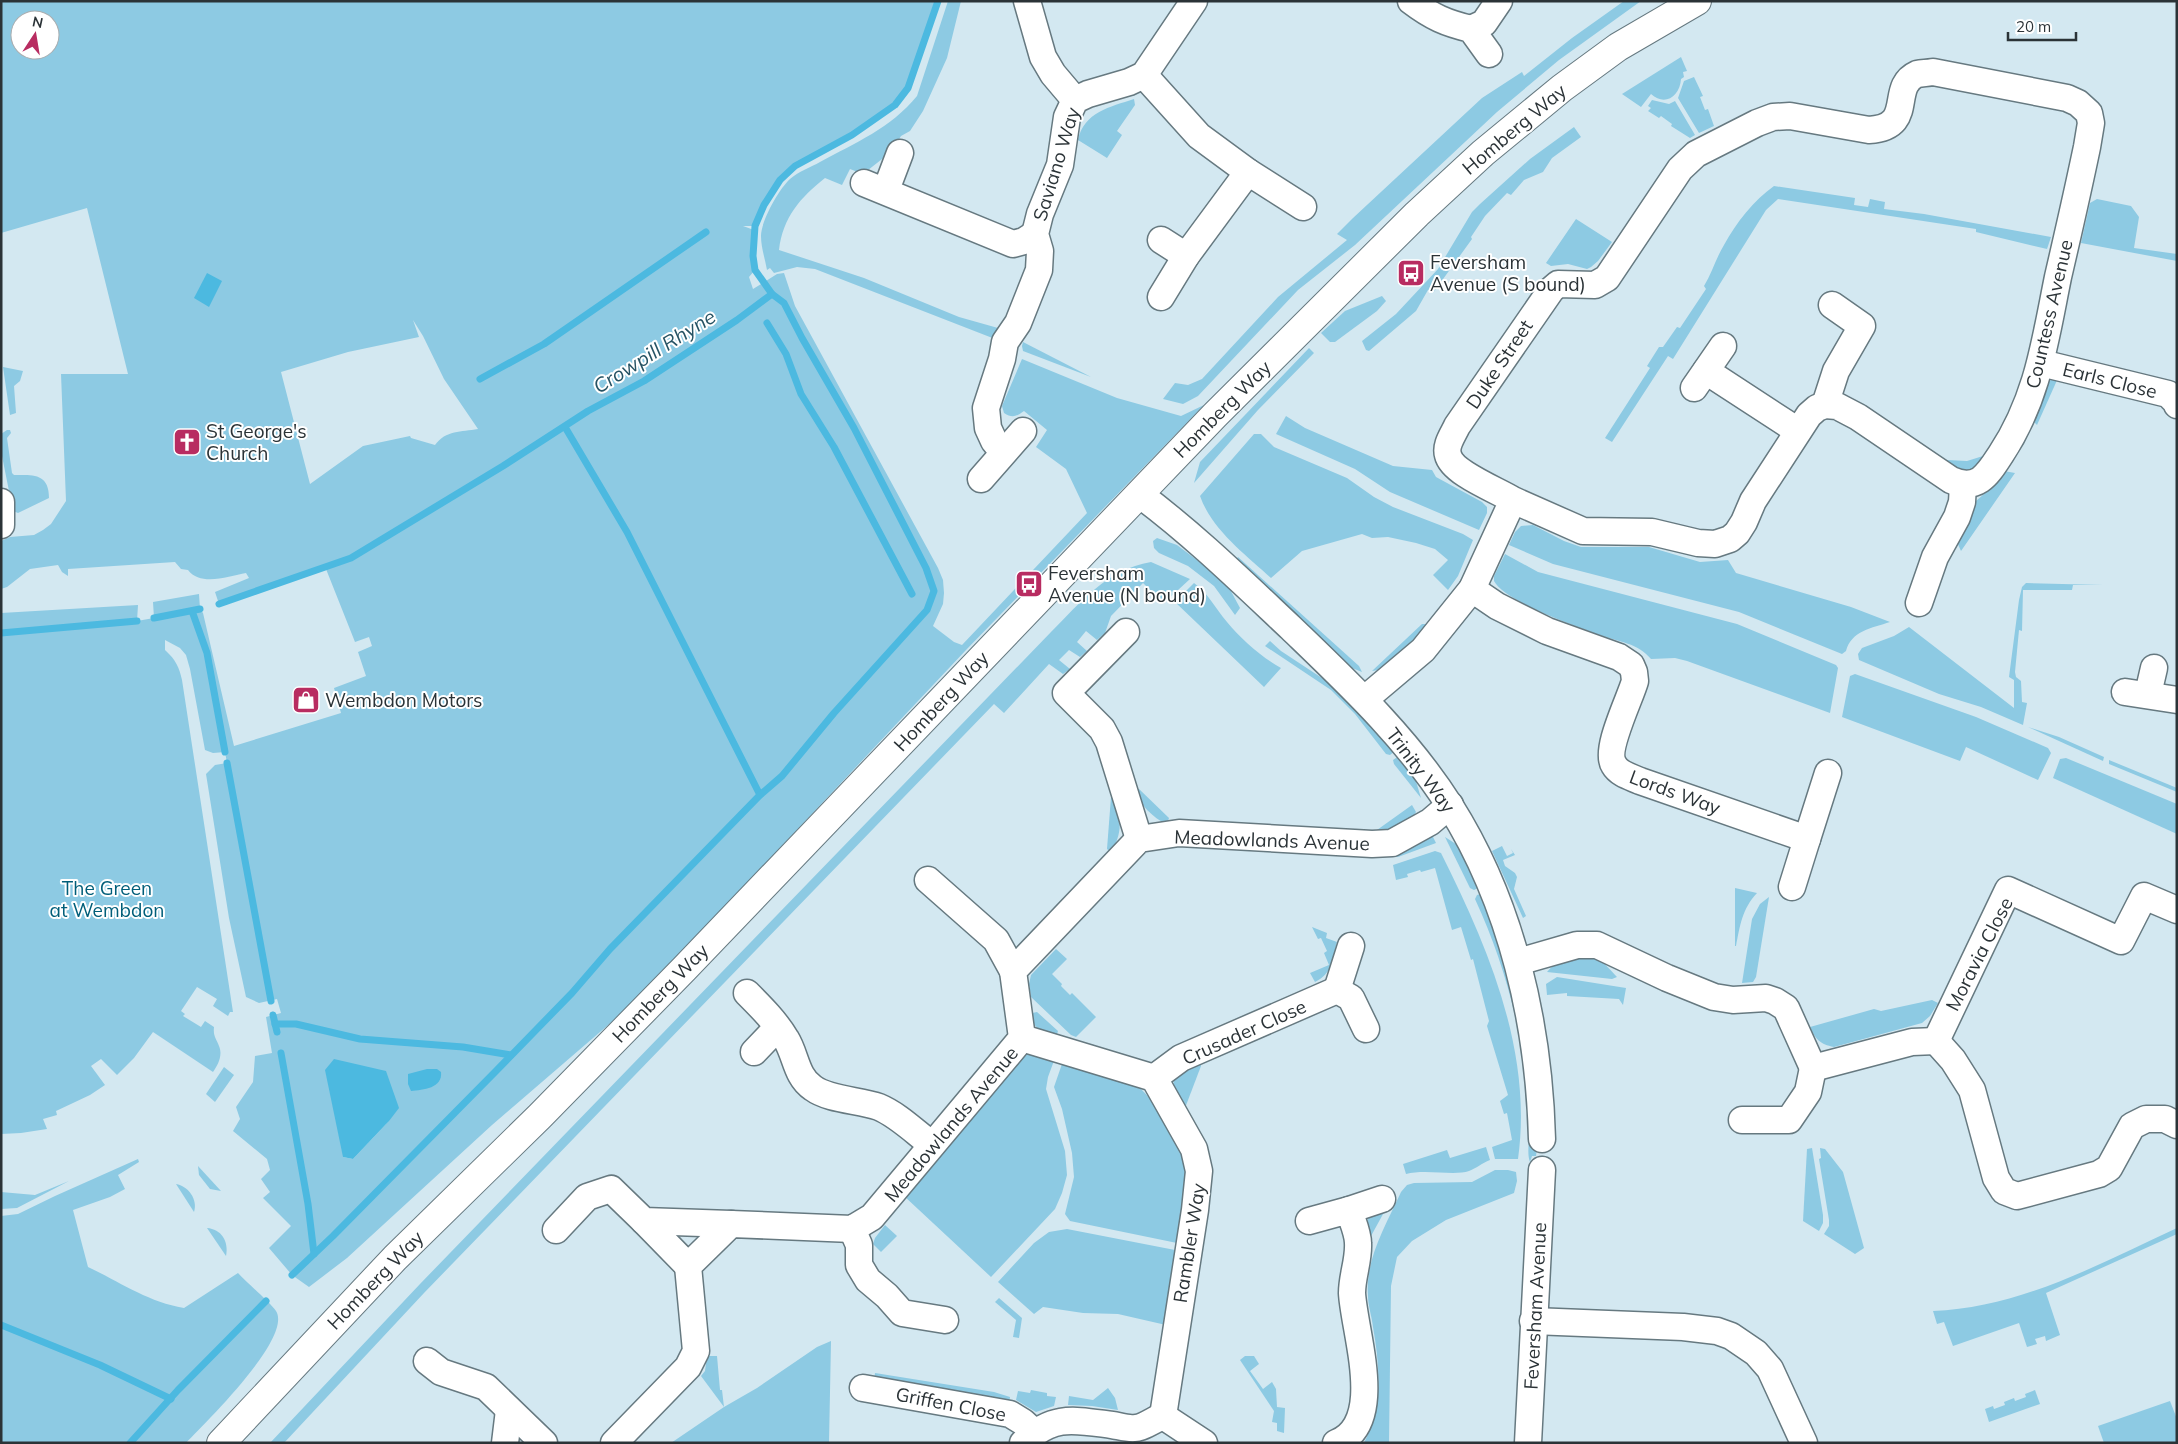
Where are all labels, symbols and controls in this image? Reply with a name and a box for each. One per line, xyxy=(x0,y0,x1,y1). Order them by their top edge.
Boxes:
north arrow xyxy=(10,10,60,60)
scale bar xyxy=(2008,10,2076,42)
text: N xyxy=(31,12,45,32)
text: 20 m xyxy=(2016,17,2051,36)
street label: Homberg Way xyxy=(1457,79,1571,179)
street label: Saviano Way xyxy=(1027,104,1085,224)
street label: Countess Avenue xyxy=(2020,237,2078,391)
place label: Feversham Avenue (S bound) xyxy=(1430,250,1586,296)
bus stop icon: Feversham Avenue (S bound) xyxy=(1396,258,1426,288)
water label: Crowpill Rhyne xyxy=(588,303,720,399)
street label: Duke Street xyxy=(1460,314,1538,413)
street label: Homberg Way xyxy=(1168,355,1276,463)
street label: Earls Close xyxy=(2060,357,2160,403)
place label: St George's Church xyxy=(206,419,307,465)
church icon: St George's Church xyxy=(172,427,202,457)
place label: Feversham Avenue (N bound) xyxy=(1048,561,1206,607)
bus stop icon: Feversham Avenue (N bound) xyxy=(1014,569,1044,599)
street label: Homberg Way xyxy=(888,646,994,756)
shop icon: Wembdon Motors xyxy=(291,685,321,715)
place label: Wembdon Motors xyxy=(325,688,482,712)
street label: Trinity Way xyxy=(1381,723,1461,817)
street label: Lords Way xyxy=(1626,764,1724,820)
street label: Meadowlands Avenue xyxy=(1174,825,1370,855)
park label: The Green at Wembdon xyxy=(50,876,164,922)
street label: Moravia Close xyxy=(1940,893,2018,1015)
street label: Homberg Way xyxy=(607,938,713,1048)
street label: Crusader Close xyxy=(1178,994,1310,1070)
street label: Meadowlands Avenue xyxy=(879,1041,1023,1207)
street label: Rambler Way xyxy=(1168,1181,1210,1305)
street label: Feversham Avenue xyxy=(1519,1222,1551,1390)
street label: Homberg Way xyxy=(322,1225,428,1335)
street label: Griffen Close xyxy=(894,1382,1008,1426)

